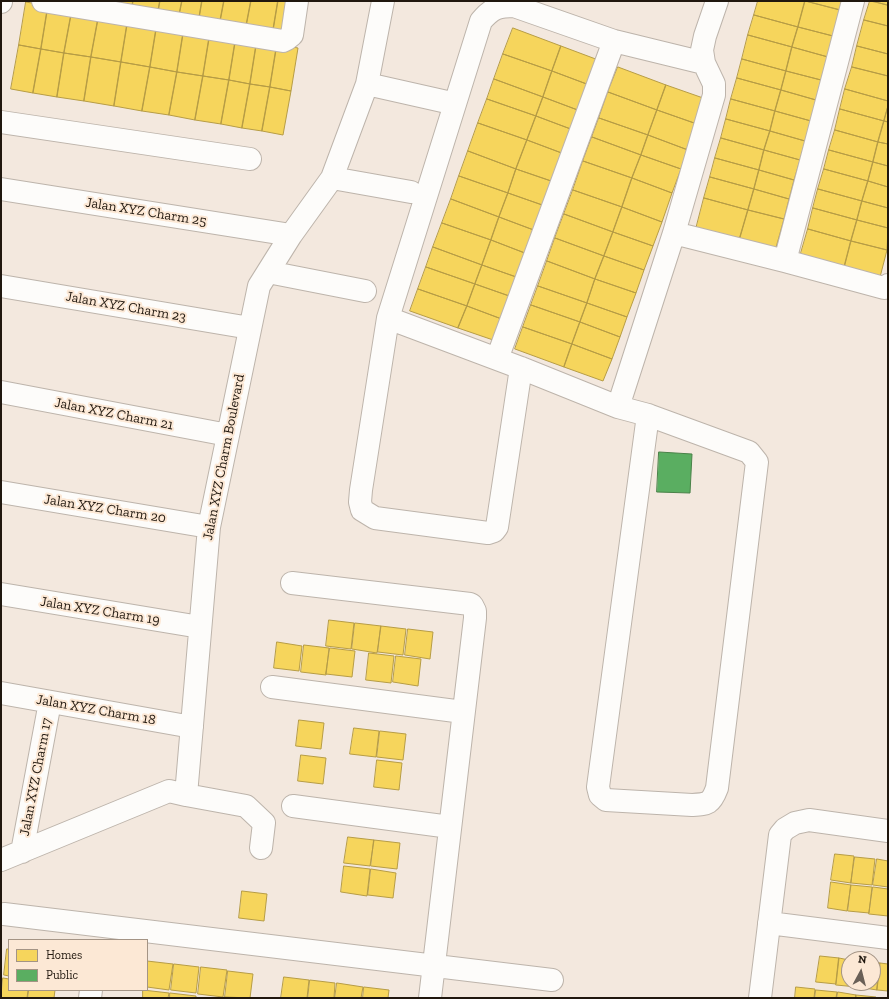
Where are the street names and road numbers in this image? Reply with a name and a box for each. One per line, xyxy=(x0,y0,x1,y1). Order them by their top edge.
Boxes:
street label: Jalan XYZ Charm 25 xyxy=(84,194,208,230)
street label: Jalan XYZ Charm 23 xyxy=(64,288,188,326)
street label: Jalan XYZ Charm Boulevard xyxy=(200,372,248,542)
street label: Jalan XYZ Charm 21 xyxy=(53,394,175,434)
street label: Jalan XYZ Charm 20 xyxy=(43,491,167,527)
street label: Jalan XYZ Charm 19 xyxy=(39,593,161,629)
street label: Jalan XYZ Charm 18 xyxy=(35,691,157,729)
street label: Jalan XYZ Charm 17 xyxy=(16,717,56,837)

